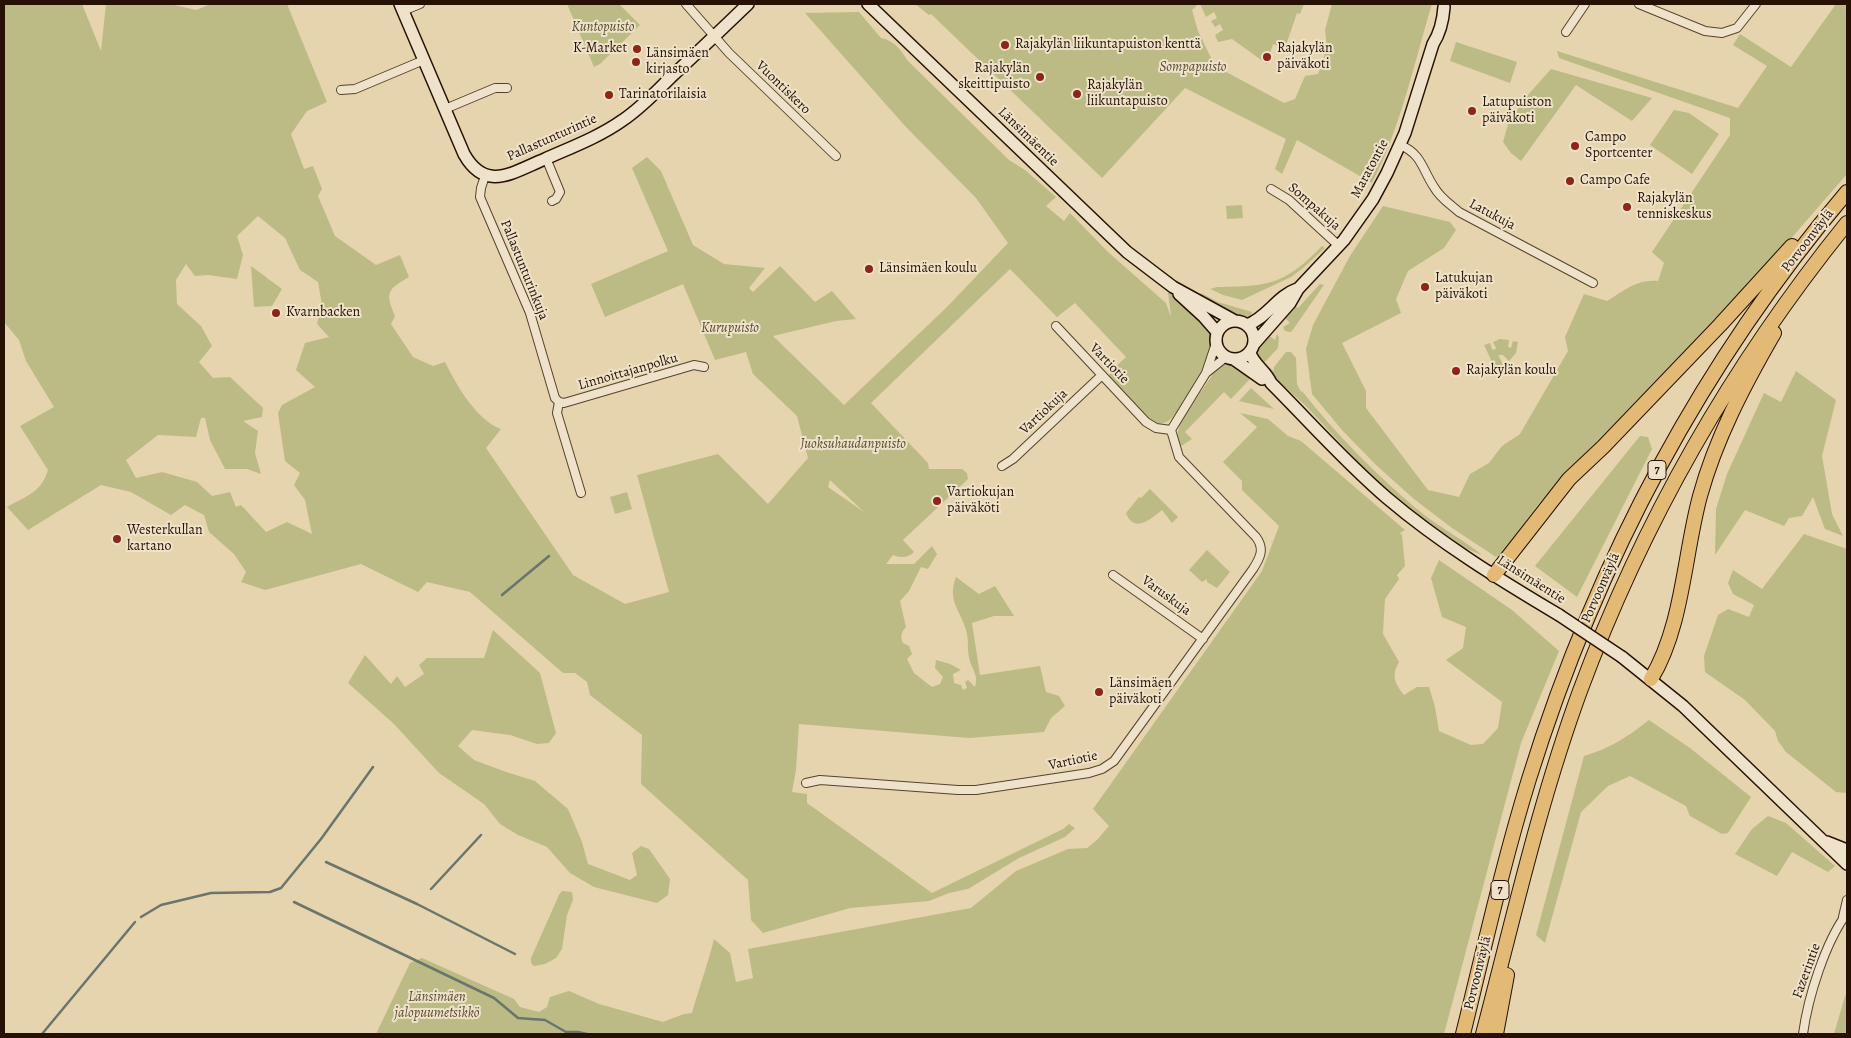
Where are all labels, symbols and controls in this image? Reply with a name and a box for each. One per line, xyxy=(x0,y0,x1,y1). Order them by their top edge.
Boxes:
park label: Kuntopuisto xyxy=(572,20,634,36)
place label: Rajakylän liikuntapuiston kenttä xyxy=(1015,37,1201,53)
marker: Rajakylän liikuntapuiston kenttä xyxy=(999,39,1011,51)
place label: K-Market xyxy=(573,41,627,57)
place label: Rajakylän päiväkoti xyxy=(1277,41,1333,74)
marker: K-Market xyxy=(631,43,643,55)
place label: Länsimäen kirjasto xyxy=(646,46,709,78)
marker: Rajakylän päiväkoti xyxy=(1261,51,1273,63)
marker: Länsimäen kirjasto xyxy=(630,56,642,68)
street label: Vuontiskero xyxy=(752,58,814,118)
park label: Sompapuisto xyxy=(1159,60,1227,76)
place label: Rajakylän skeittipuisto xyxy=(958,61,1030,94)
marker: Rajakylän skeittipuisto xyxy=(1034,71,1046,83)
place label: Rajakylän liikuntapuisto xyxy=(1087,78,1168,110)
place label: Tarinatorilaisia xyxy=(619,87,707,103)
marker: Rajakylän liikuntapuisto xyxy=(1071,88,1083,100)
marker: Tarinatorilaisia xyxy=(603,89,615,101)
place label: Latupuiston päiväkoti xyxy=(1482,95,1552,128)
street label: Länsimäentie xyxy=(994,104,1062,170)
marker: Latupuiston päiväkoti xyxy=(1466,105,1478,117)
street label: Pallastunturintie xyxy=(504,111,600,165)
place label: Campo Sportcenter xyxy=(1585,130,1653,162)
street label: Maratontie xyxy=(1348,137,1392,201)
marker: Campo Sportcenter xyxy=(1569,140,1581,152)
place label: Campo Cafe xyxy=(1580,173,1650,189)
marker: Campo Cafe xyxy=(1564,175,1576,187)
street label: Sompakuja xyxy=(1284,180,1344,234)
place label: Rajakylän tenniskeskus xyxy=(1637,191,1712,223)
street label: Latukuja xyxy=(1466,196,1518,234)
marker: Rajakylän tenniskeskus xyxy=(1621,201,1633,213)
street label: Porvoonväylä xyxy=(1778,206,1838,276)
street label: Pallastunturinkuja xyxy=(496,217,552,323)
place label: Länsimäen koulu xyxy=(879,261,977,277)
marker: Länsimäen koulu xyxy=(863,263,875,275)
place label: Latukujan päiväkoti xyxy=(1435,271,1493,304)
marker: Latukujan päiväkoti xyxy=(1419,281,1431,293)
place label: Kvarnbacken xyxy=(286,305,360,321)
marker: Kvarnbacken xyxy=(270,307,282,319)
park label: Kurupuisto xyxy=(701,321,759,337)
street label: Vartiotie xyxy=(1086,340,1132,388)
street label: Linnoittajanpolku xyxy=(576,350,680,394)
place label: Rajakylän koulu xyxy=(1466,363,1557,379)
marker: Rajakylän koulu xyxy=(1450,365,1462,377)
street label: Vartiokuja xyxy=(1017,386,1071,438)
park label: Juoksuhaudanpuisto xyxy=(800,437,906,453)
road number: 7 xyxy=(1648,460,1666,480)
place label: Vartiokujan päiväköti xyxy=(947,485,1014,518)
marker: Vartiokujan päiväköti xyxy=(931,495,943,507)
place label: Westerkullan kartano xyxy=(127,523,203,556)
marker: Westerkullan kartano xyxy=(111,533,123,545)
street label: Porvoonväylä xyxy=(1578,550,1624,626)
street label: Länsimäentie xyxy=(1494,552,1568,608)
street label: Varuskuja xyxy=(1138,572,1194,620)
place label: Länsimäen päiväkoti xyxy=(1109,676,1172,709)
marker: Länsimäen päiväkoti xyxy=(1093,686,1105,698)
street label: Vartiotie xyxy=(1047,748,1099,774)
road number: 7 xyxy=(1491,880,1509,900)
street label: Porvoonväylä xyxy=(1461,934,1495,1012)
street label: Fazerintie xyxy=(1789,941,1825,1001)
park label: Länsimäen jalopuumetsikkö xyxy=(395,990,479,1022)

